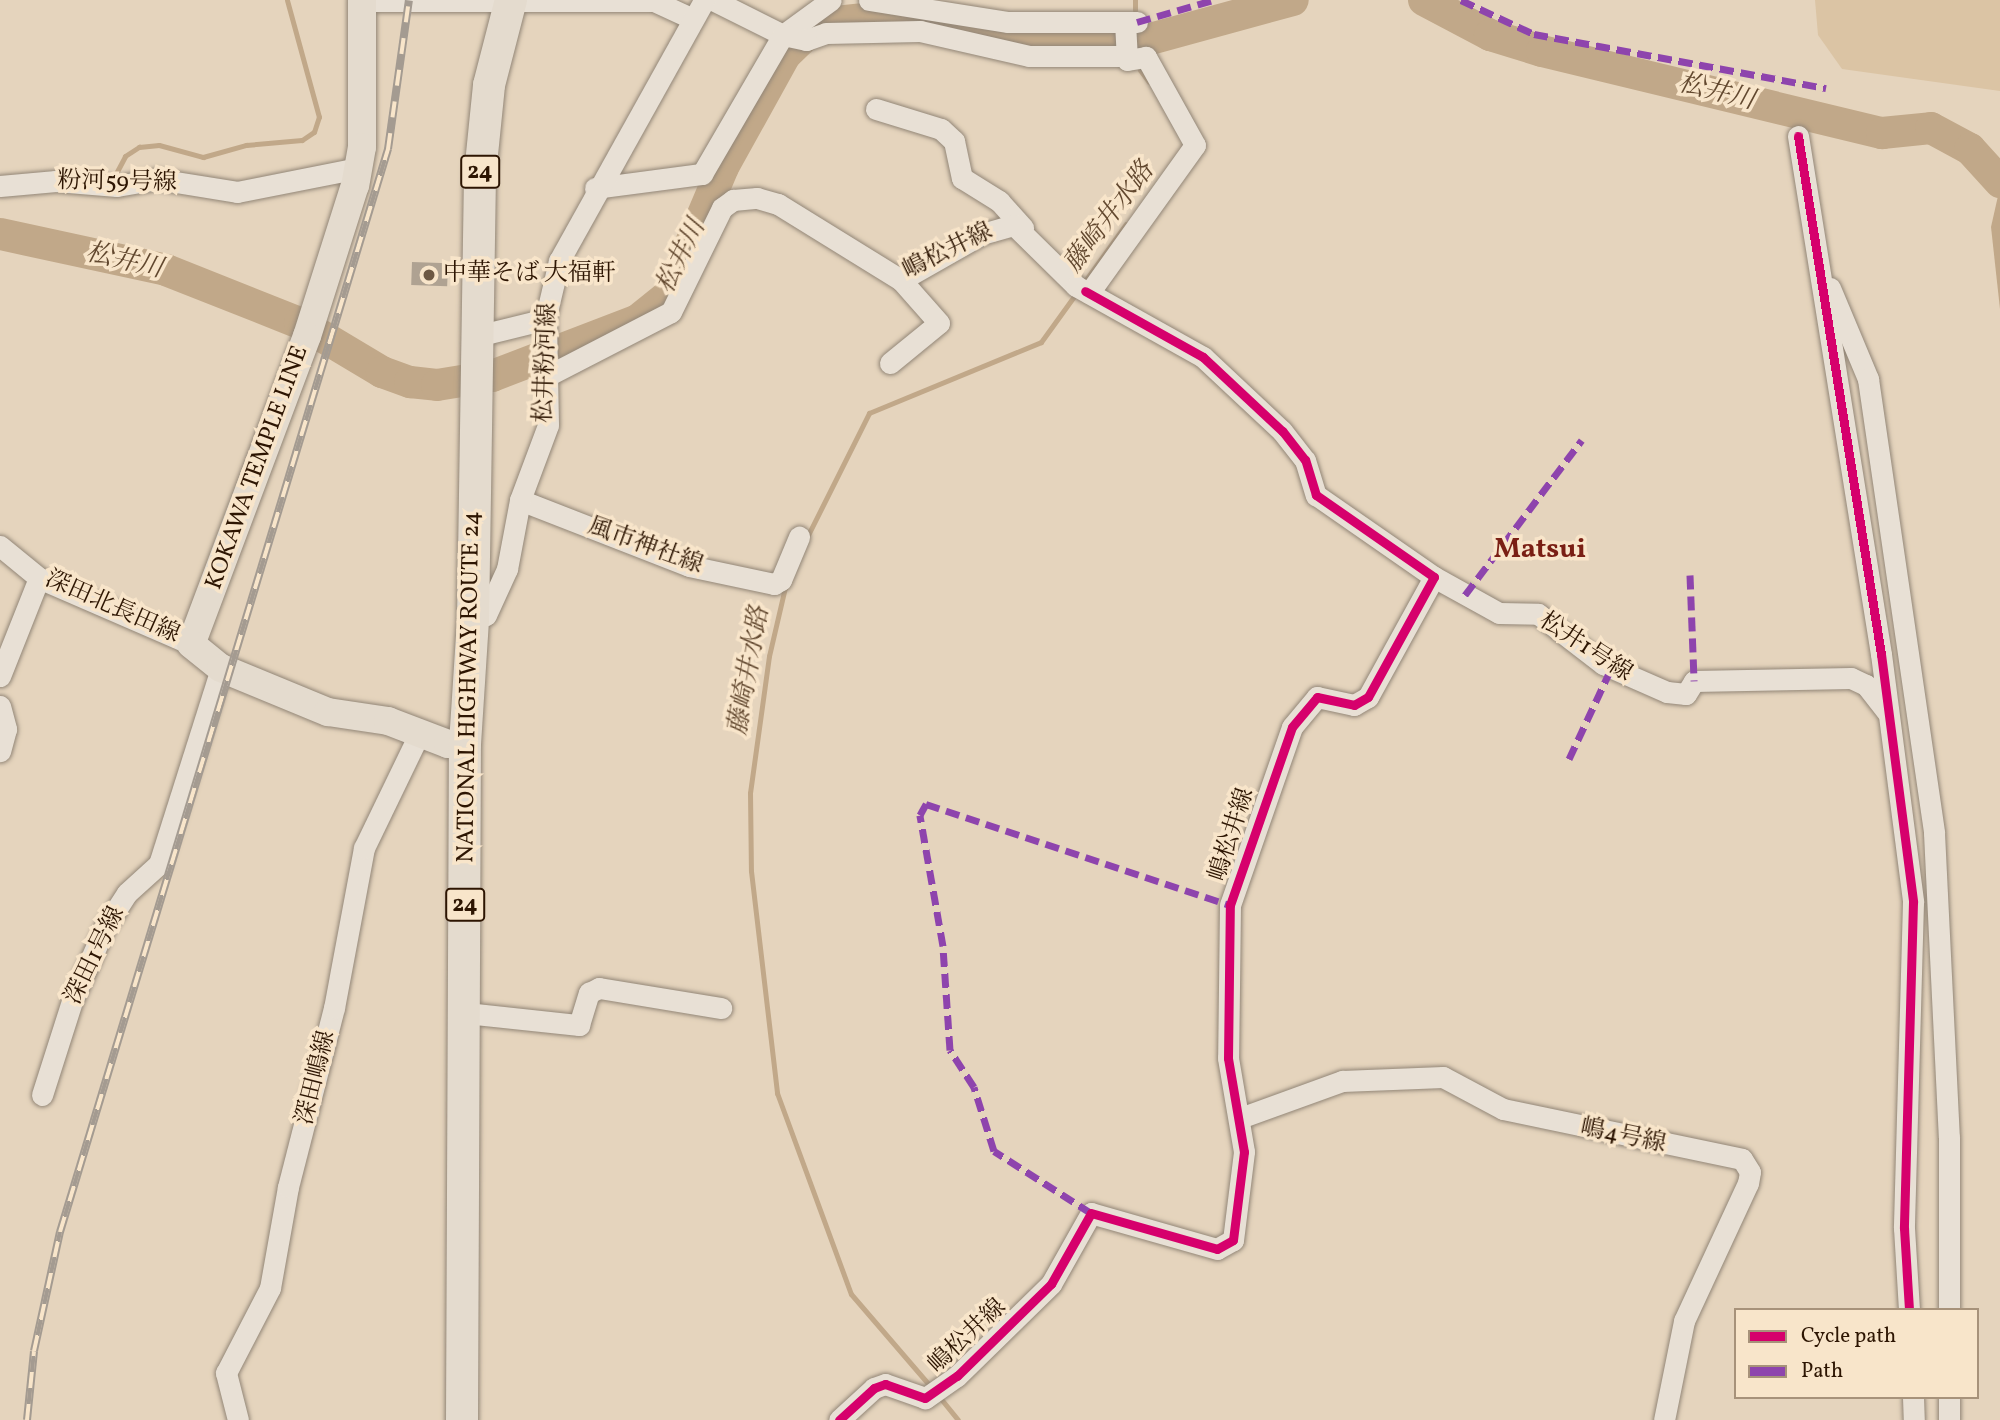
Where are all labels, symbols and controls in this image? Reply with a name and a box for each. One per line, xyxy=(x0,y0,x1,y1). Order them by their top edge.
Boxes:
water label: 松井川 xyxy=(1674,68,1758,118)
road number: 24 xyxy=(459,153,501,192)
water label: 藤崎井水路 xyxy=(1058,157,1162,279)
street label: 粉河59号線 xyxy=(57,168,177,198)
water label: 松井川 xyxy=(651,215,713,299)
street label: 嶋松井線 xyxy=(899,218,997,286)
water label: 松井川 xyxy=(82,238,166,286)
place label: 中華そば 大福軒 xyxy=(443,261,616,289)
marker: 中華そば 大福軒 xyxy=(421,267,437,283)
street label: 松井粉河線 xyxy=(531,303,563,423)
street label: KOKAWA TEMPLE LINE xyxy=(200,342,316,594)
street label: NATIONAL HIGHWAY ROUTE 24 xyxy=(453,511,487,863)
street label: 風市神社線 xyxy=(584,513,706,581)
district label: Matsui xyxy=(1494,533,1586,567)
street label: 深田北長田線 xyxy=(40,566,184,650)
water label: 藤崎井水路 xyxy=(723,604,777,738)
street label: 松井1号線 xyxy=(1533,607,1637,689)
street label: 嶋松井線 xyxy=(1204,785,1262,885)
road number: 24 xyxy=(444,885,486,924)
street label: 深田1号線 xyxy=(60,902,132,1010)
street label: 深田嶋線 xyxy=(291,1028,343,1128)
street label: 嶋4号線 xyxy=(1578,1114,1668,1160)
street label: 嶋松井線 xyxy=(923,1294,1013,1380)
legend xyxy=(1734,1308,1979,1399)
text: Cycle path xyxy=(1801,1322,1896,1351)
text: Path xyxy=(1801,1357,1843,1386)

